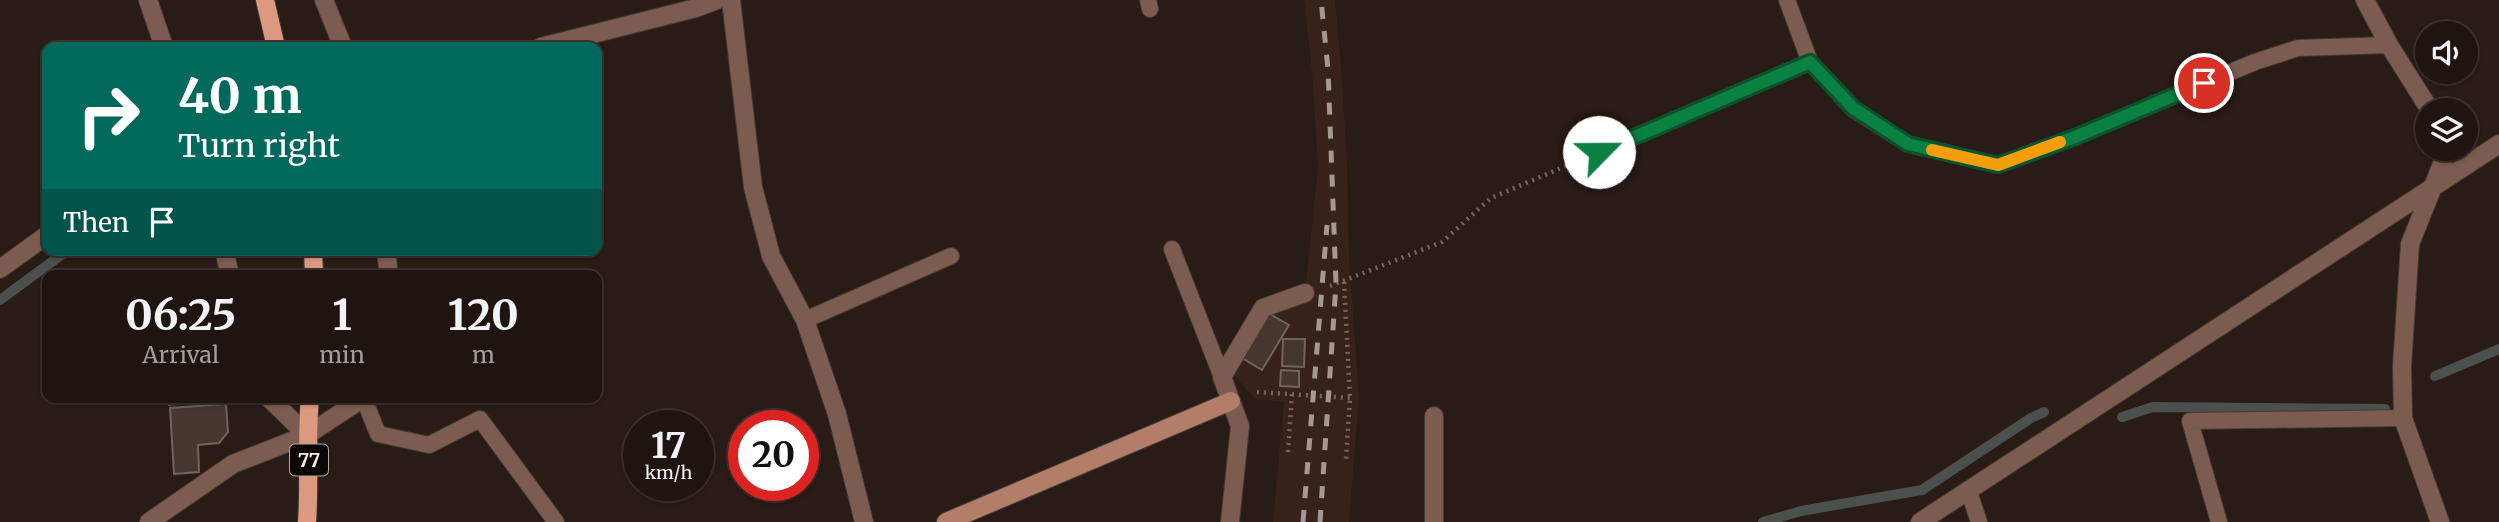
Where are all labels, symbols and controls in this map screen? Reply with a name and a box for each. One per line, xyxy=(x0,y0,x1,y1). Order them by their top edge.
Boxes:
map controls xyxy=(2415,21,2478,161)
button: sound xyxy=(2415,21,2478,84)
pin xyxy=(2174,53,2234,113)
icon: arrive xyxy=(2185,64,2223,102)
text: 40 m xyxy=(178,65,302,126)
icon: right xyxy=(63,70,154,161)
button: layers xyxy=(2415,98,2478,161)
position arrow xyxy=(1562,115,1636,189)
text: Turn right xyxy=(178,126,340,166)
icon: arrive xyxy=(143,203,181,241)
text: Then xyxy=(63,206,129,239)
text: 06:25 xyxy=(125,289,236,341)
text: 1 xyxy=(332,289,352,341)
text: 120 xyxy=(448,289,519,341)
text: Arrival xyxy=(142,340,219,369)
text: min xyxy=(319,340,365,369)
text: m xyxy=(472,340,495,369)
speed limit sign: 20 xyxy=(728,410,819,501)
text: 17 xyxy=(651,424,686,468)
road number: 77 xyxy=(290,444,328,475)
text: km/h xyxy=(645,461,692,484)

